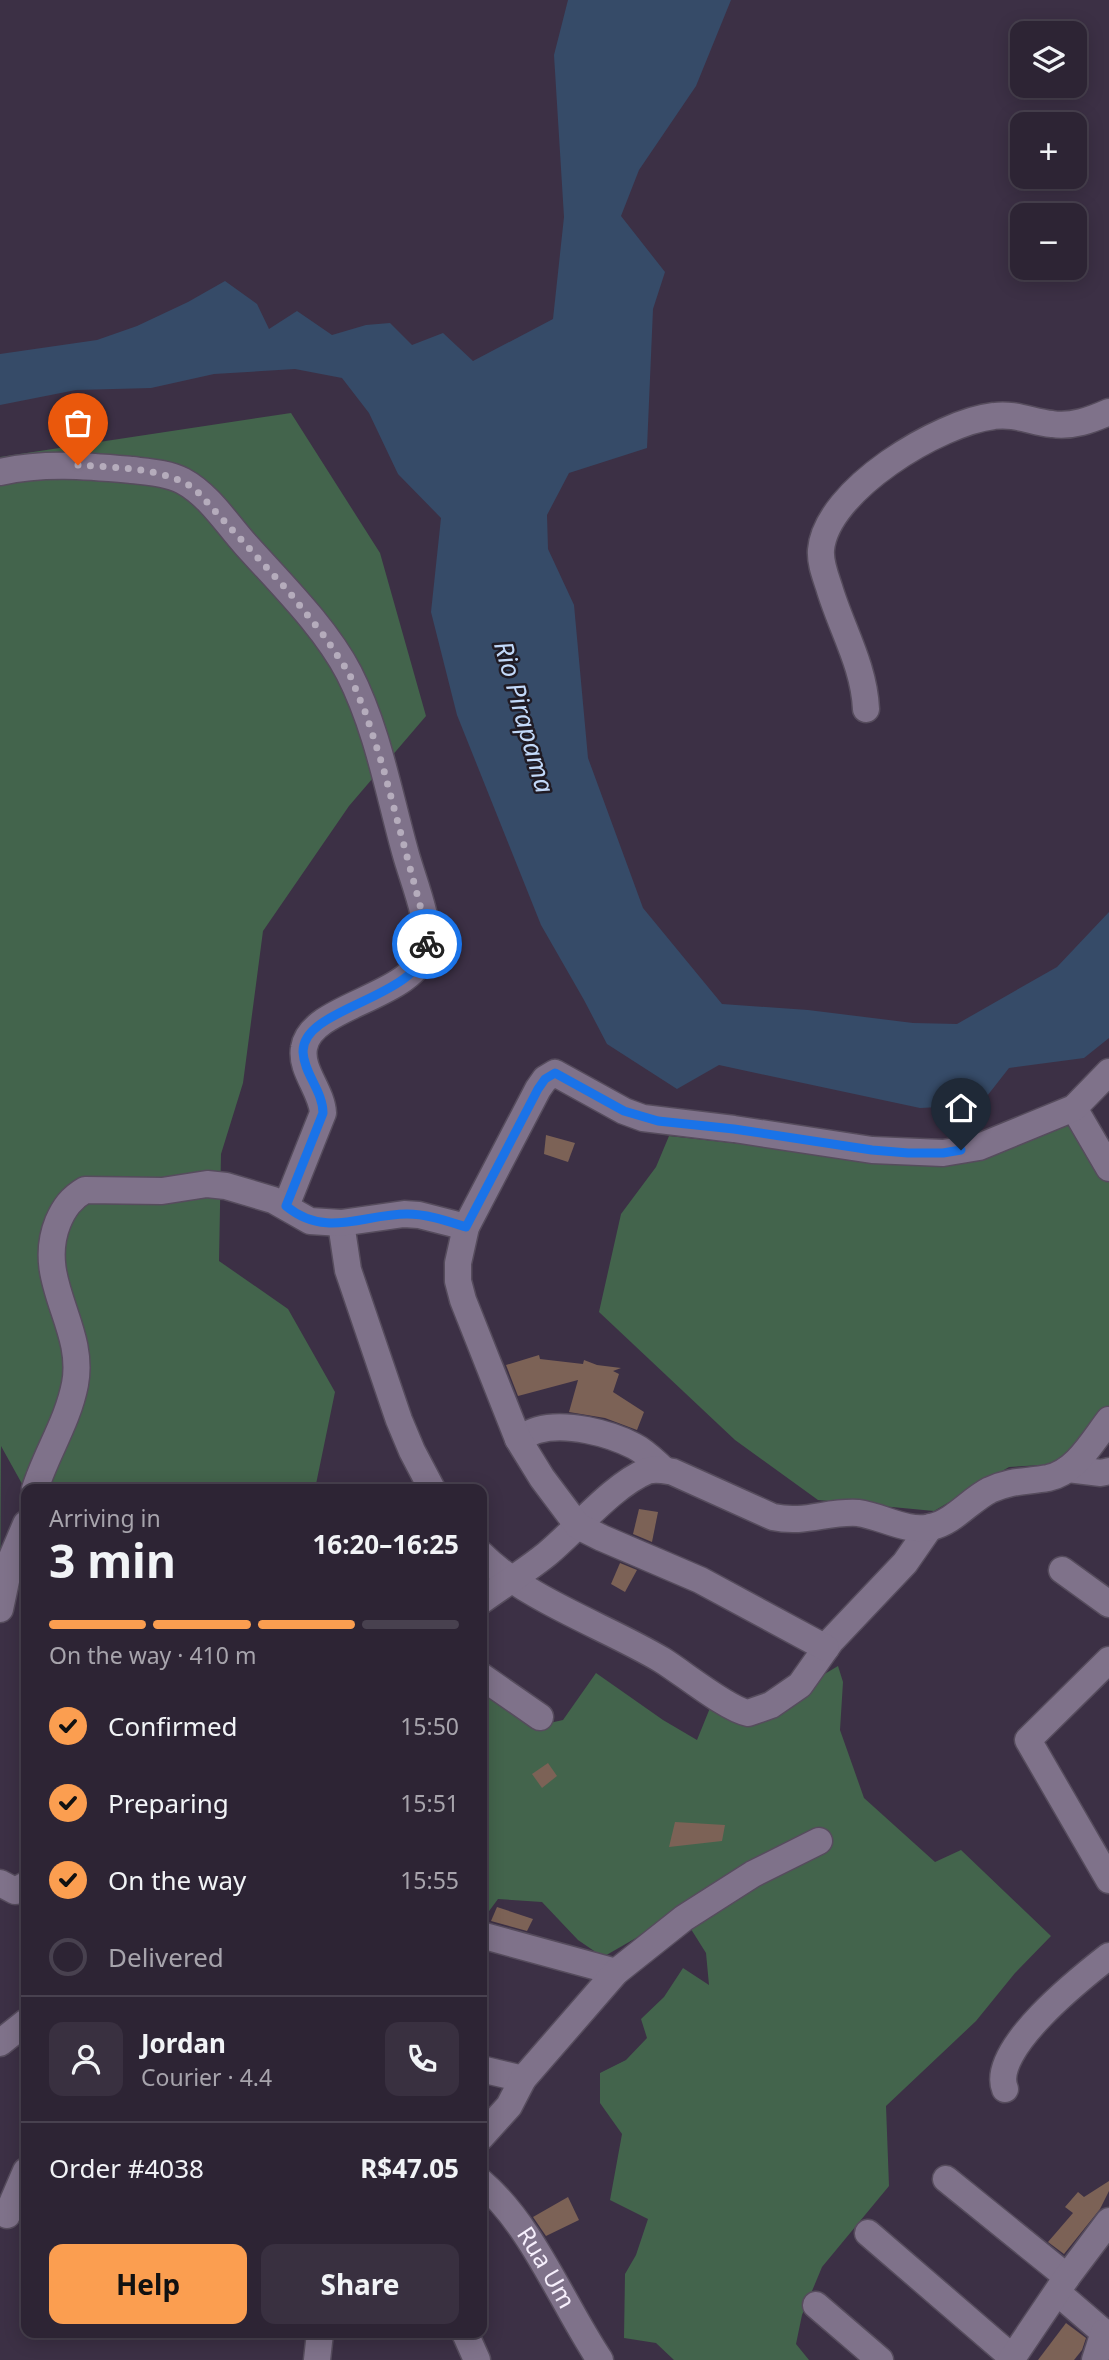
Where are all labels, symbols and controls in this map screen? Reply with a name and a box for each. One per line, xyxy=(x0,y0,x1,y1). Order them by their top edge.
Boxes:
map controls xyxy=(1010,21,1087,280)
button: layers xyxy=(1010,21,1087,98)
button: + xyxy=(1010,112,1087,189)
button: − xyxy=(1010,203,1087,280)
pin xyxy=(48,393,108,465)
icon: bag xyxy=(59,404,97,442)
water label: Rio Pirapama xyxy=(486,637,564,797)
courier xyxy=(392,909,462,979)
icon: bike xyxy=(408,925,446,963)
pin xyxy=(931,1078,991,1150)
icon: home xyxy=(942,1089,980,1127)
text: Arriving in xyxy=(49,1502,161,1534)
text: 16:20–16:25 xyxy=(312,1526,459,1562)
text: 3 min xyxy=(49,1529,176,1591)
text: On the way · 410 m xyxy=(49,1639,256,1671)
icon: check xyxy=(49,1707,87,1745)
text: Confirmed xyxy=(108,1708,238,1744)
text: 15:50 xyxy=(400,1710,459,1742)
icon: check xyxy=(49,1784,87,1822)
text: Preparing xyxy=(108,1785,229,1821)
text: 15:51 xyxy=(400,1787,459,1819)
icon: check xyxy=(49,1861,87,1899)
text: On the way xyxy=(108,1862,246,1898)
text: 15:55 xyxy=(400,1864,459,1896)
text: Delivered xyxy=(108,1939,224,1975)
button: person xyxy=(49,2022,123,2096)
button: phone xyxy=(385,2022,459,2096)
text: Jordan xyxy=(141,2025,226,2061)
text: Courier · 4.4 xyxy=(141,2061,272,2093)
text: Order #4038 xyxy=(49,2150,204,2186)
text: R$47.05 xyxy=(360,2150,459,2186)
street label: Rua Um xyxy=(510,2219,584,2314)
button: Help xyxy=(49,2244,247,2324)
button: Share xyxy=(261,2244,459,2324)

